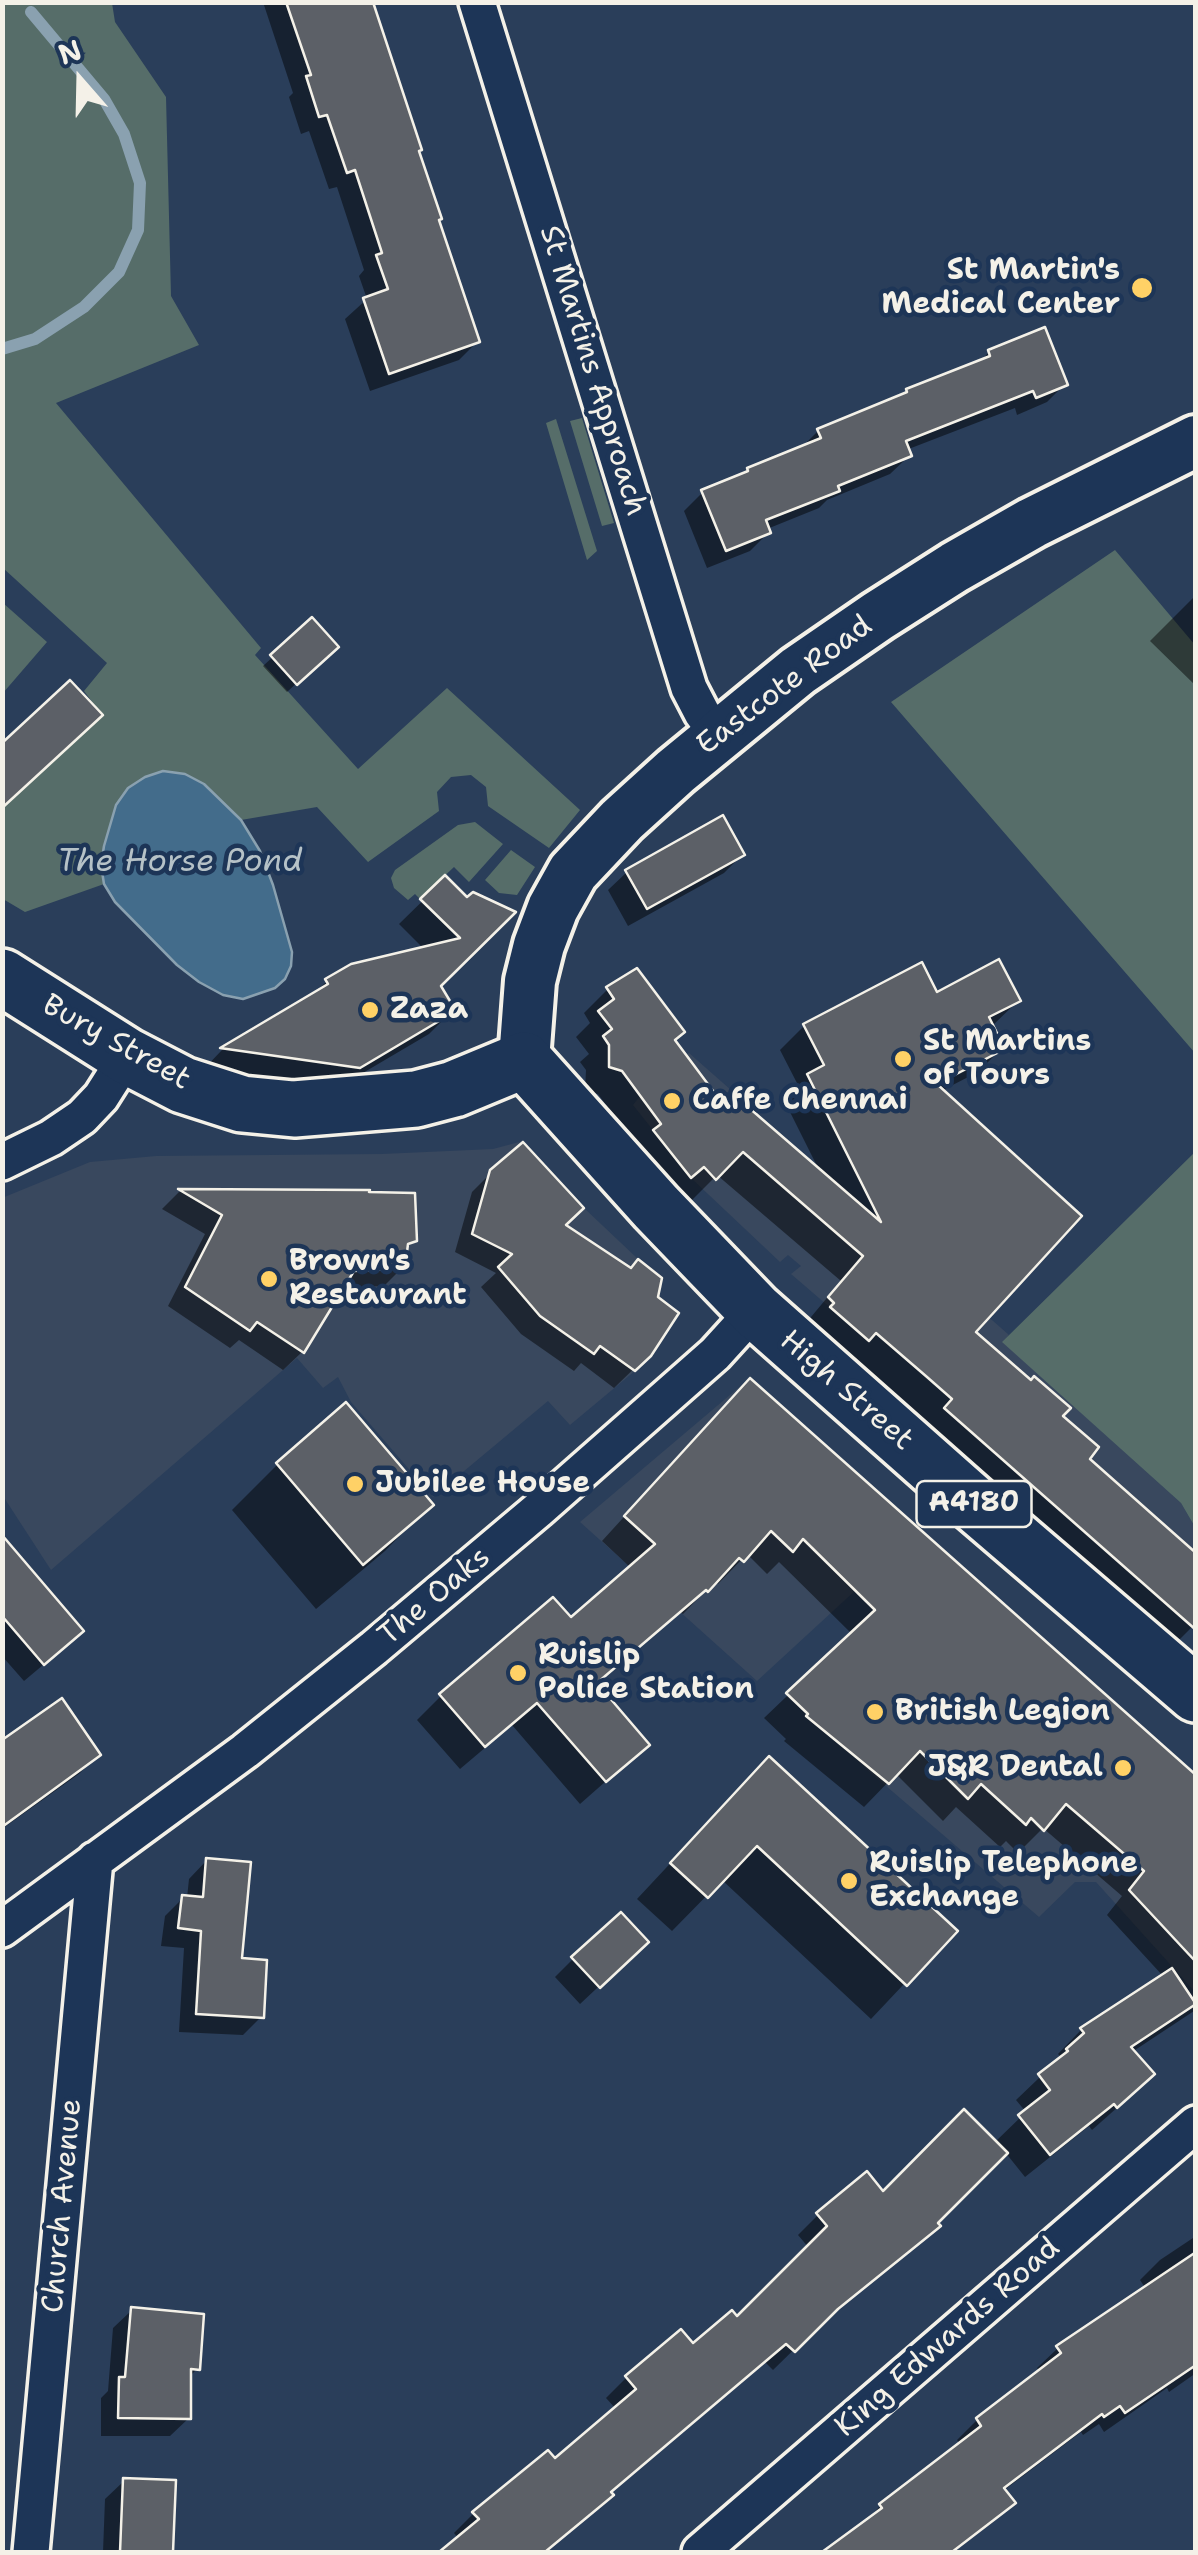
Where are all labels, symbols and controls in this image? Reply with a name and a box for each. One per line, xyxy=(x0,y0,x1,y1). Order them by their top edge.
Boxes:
north arrow xyxy=(30,30,130,130)
text: N xyxy=(53,30,87,73)
street label: St Martins Approach xyxy=(531,221,653,521)
place label: St Martin's Medical Center xyxy=(882,253,1120,324)
marker: St Martin's Medical Center xyxy=(1129,275,1155,301)
street label: Eastcote Road xyxy=(690,608,880,764)
water label: The Horse Pond xyxy=(57,844,303,882)
street label: Bury Street xyxy=(36,988,196,1098)
place label: Zaza xyxy=(390,992,468,1028)
marker: Zaza xyxy=(359,999,381,1021)
place label: St Martins of Tours xyxy=(923,1024,1091,1094)
marker: St Martins of Tours xyxy=(892,1048,914,1070)
place label: Caffe Chennai xyxy=(692,1083,908,1119)
marker: Caffe Chennai xyxy=(661,1090,683,1112)
place label: Brown's Restaurant xyxy=(289,1244,467,1314)
marker: Brown's Restaurant xyxy=(258,1268,280,1290)
street label: High Street xyxy=(772,1323,920,1459)
place label: Jubilee House xyxy=(375,1466,590,1502)
marker: Jubilee House xyxy=(344,1473,366,1495)
road number: A4180 xyxy=(916,1481,1032,1527)
street label: The Oaks xyxy=(372,1540,498,1654)
place label: Ruislip Police Station xyxy=(538,1638,754,1708)
marker: Ruislip Police Station xyxy=(507,1662,529,1684)
place label: British Legion xyxy=(895,1694,1110,1730)
marker: British Legion xyxy=(864,1701,886,1723)
place label: J&R Dental xyxy=(927,1750,1103,1786)
marker: J&R Dental xyxy=(1112,1757,1134,1779)
place label: Ruislip Telephone Exchange xyxy=(869,1846,1138,1916)
marker: Ruislip Telephone Exchange xyxy=(838,1870,860,1892)
street label: Church Avenue xyxy=(36,2097,90,2315)
street label: King Edwards Road xyxy=(828,2231,1068,2445)

